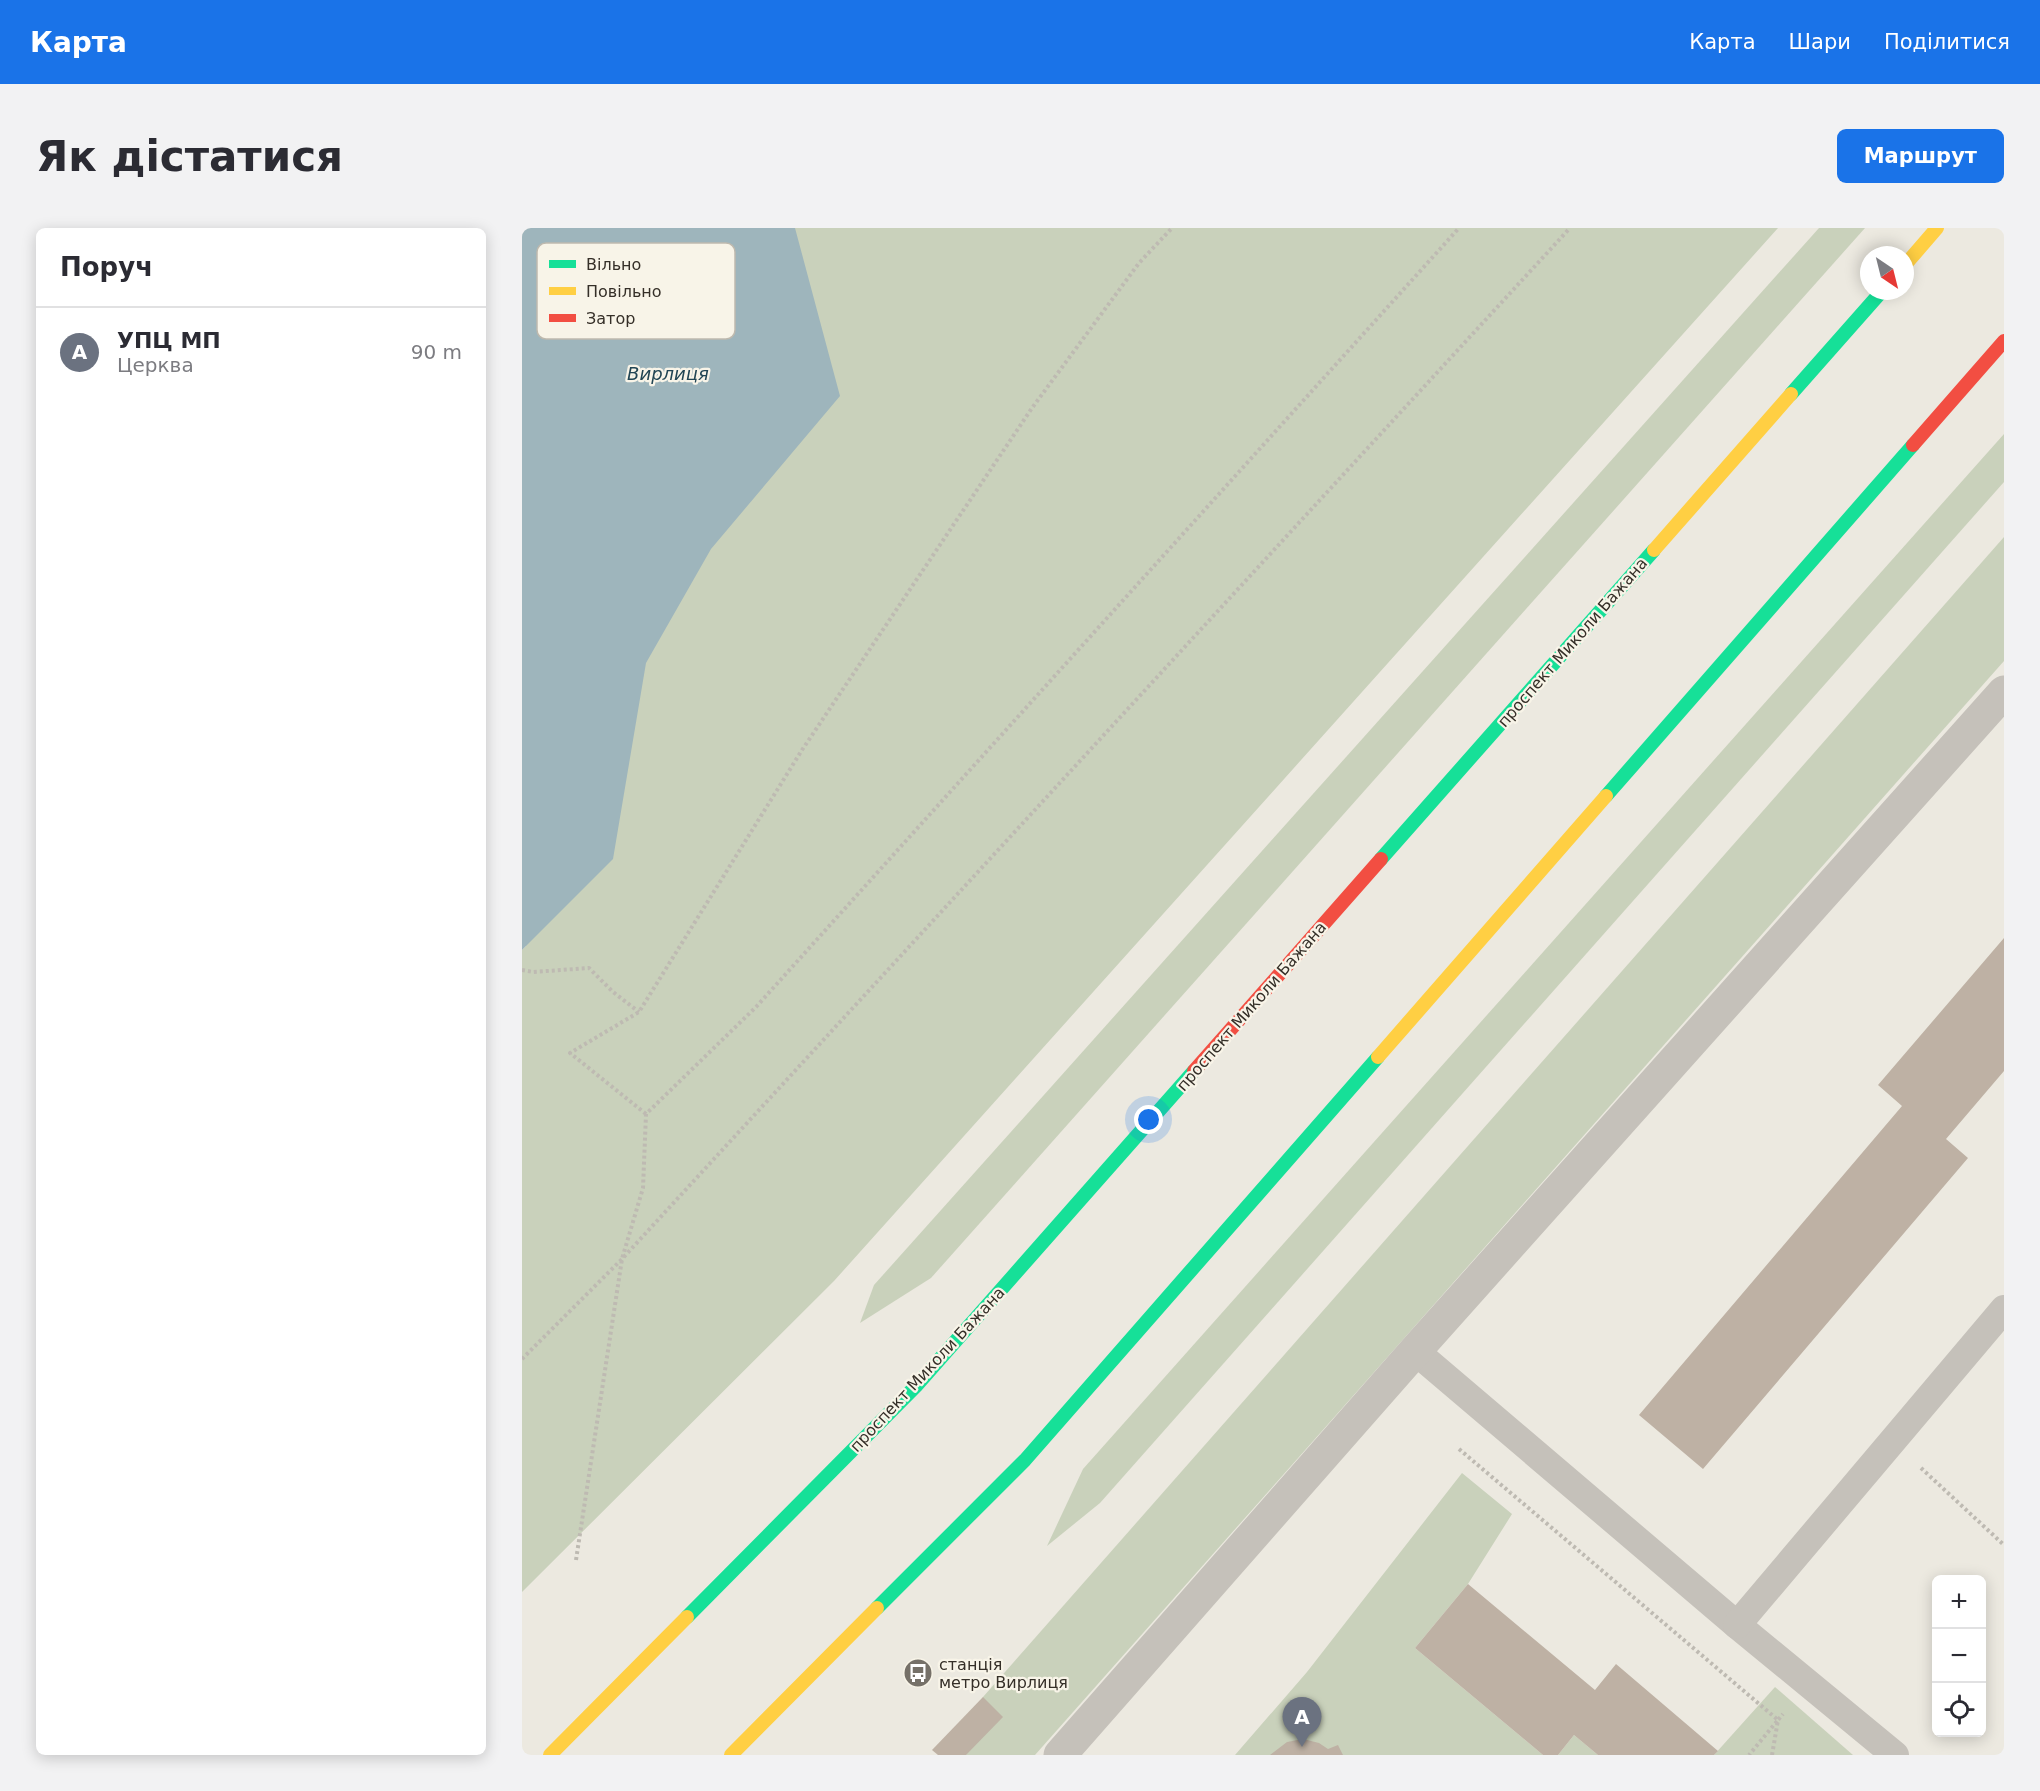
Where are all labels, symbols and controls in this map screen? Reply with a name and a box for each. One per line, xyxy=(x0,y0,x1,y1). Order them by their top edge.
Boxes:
text: Карта xyxy=(30,26,127,59)
text: Карта xyxy=(1689,30,1756,54)
text: Шари xyxy=(1789,30,1851,54)
text: Поділитися xyxy=(1884,30,2010,54)
button: Маршрут xyxy=(1837,129,2004,183)
text: Як дістатися xyxy=(36,132,343,181)
legend xyxy=(537,243,735,339)
north arrow xyxy=(1860,246,1914,300)
text: Поруч xyxy=(60,252,153,282)
text: Вільно xyxy=(586,255,641,274)
text: Повільно xyxy=(586,282,662,301)
text: Затор xyxy=(586,309,635,328)
text: УПЦ МП xyxy=(117,328,221,353)
text: A xyxy=(72,340,87,364)
text: 90 m xyxy=(411,340,462,364)
text: Церква xyxy=(117,353,194,377)
water label: Вирлиця xyxy=(627,363,709,384)
street label: проспект Миколи Бажана xyxy=(1494,554,1651,731)
street label: проспект Миколи Бажана xyxy=(1173,918,1330,1095)
your location xyxy=(1134,1105,1163,1134)
street label: проспект Миколи Бажана xyxy=(846,1283,1009,1456)
map controls xyxy=(1932,1575,1986,1737)
button: + xyxy=(1932,1575,1986,1629)
button: − xyxy=(1932,1629,1986,1683)
place label: станція метро Вирлиця xyxy=(939,1655,1068,1692)
bus stop icon: станція метро Вирлиця xyxy=(902,1657,934,1689)
button: locate xyxy=(1932,1683,1986,1737)
pin: A xyxy=(1282,1698,1322,1747)

